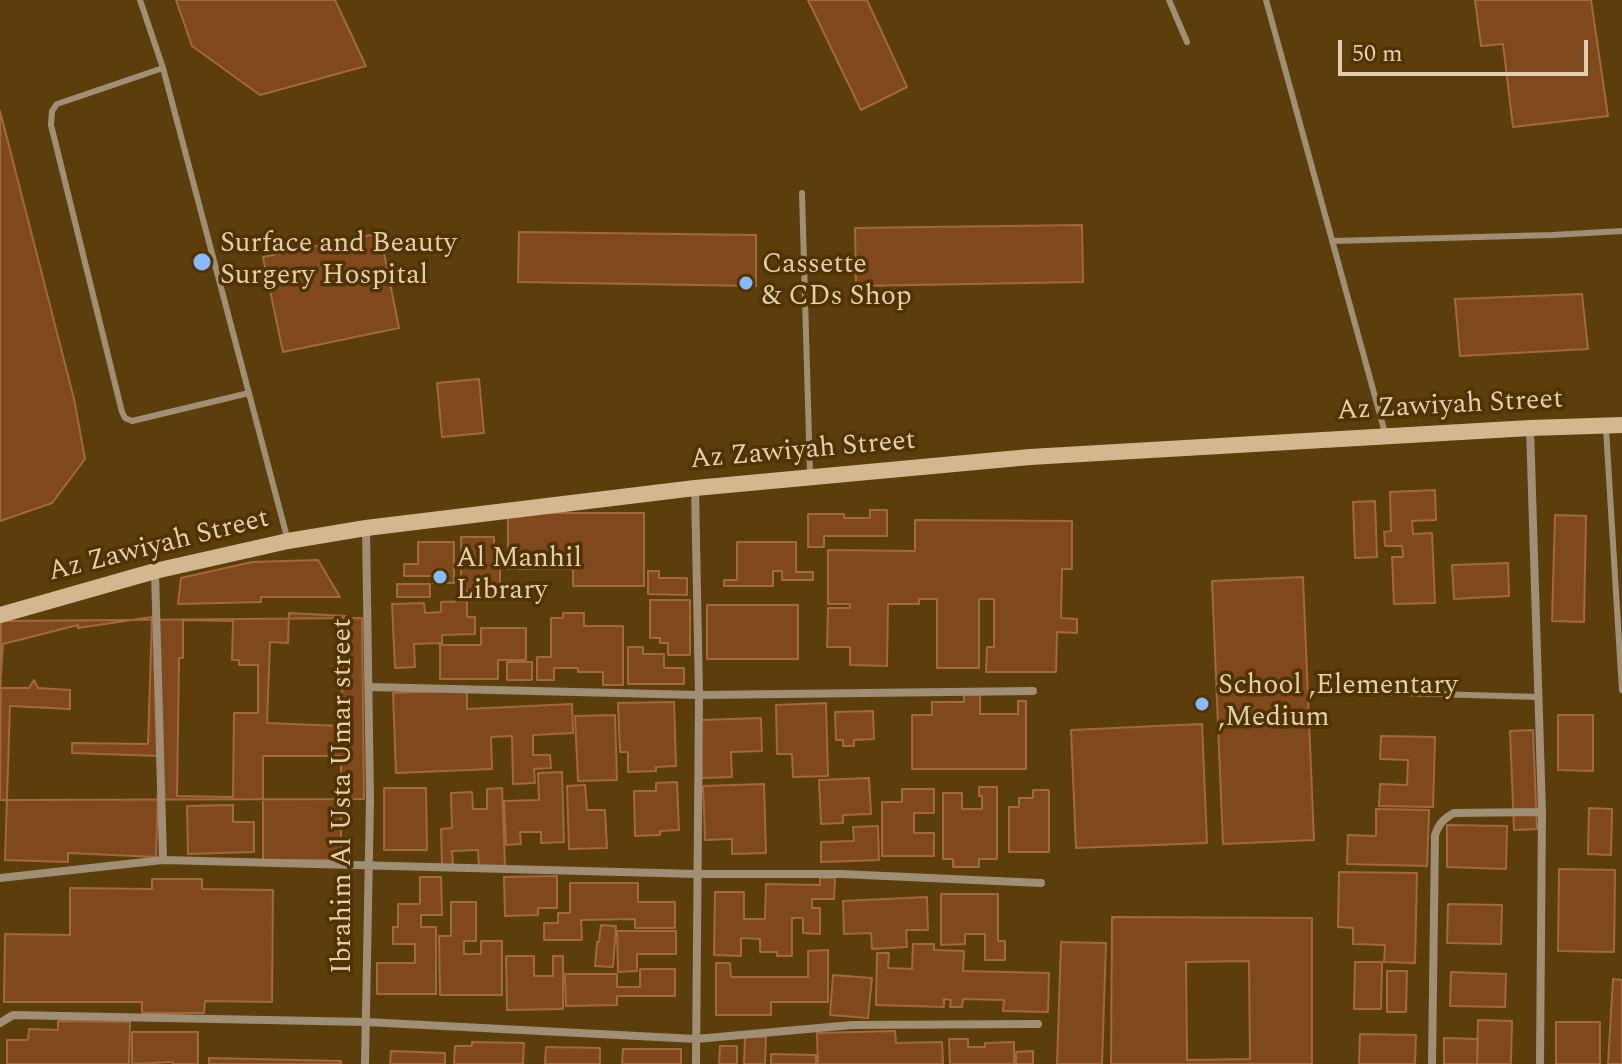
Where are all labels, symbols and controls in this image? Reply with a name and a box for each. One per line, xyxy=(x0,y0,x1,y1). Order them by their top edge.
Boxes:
scale bar xyxy=(1342,24,1592,74)
text: 50 m xyxy=(1352,36,1403,72)
place label: Surface and Beauty Surgery Hospital xyxy=(220,229,457,295)
place label: Cassette & CDs Shop xyxy=(762,250,912,316)
marker: Surface and Beauty Surgery Hospital xyxy=(191,251,213,273)
marker: Cassette & CDs Shop xyxy=(737,274,755,292)
street label: Az Zawiyah Street xyxy=(1336,384,1564,430)
street label: Az Zawiyah Street xyxy=(689,425,917,479)
street label: Az Zawiyah Street xyxy=(45,503,273,591)
place label: Al Manhil Library xyxy=(456,544,582,610)
marker: Al Manhil Library xyxy=(431,568,449,586)
street label: Ibrahim Al Usta Umar street xyxy=(328,618,362,974)
place label: School ,Elementary ,Medium xyxy=(1218,671,1458,737)
marker: School ,Elementary ,Medium xyxy=(1193,695,1211,713)

